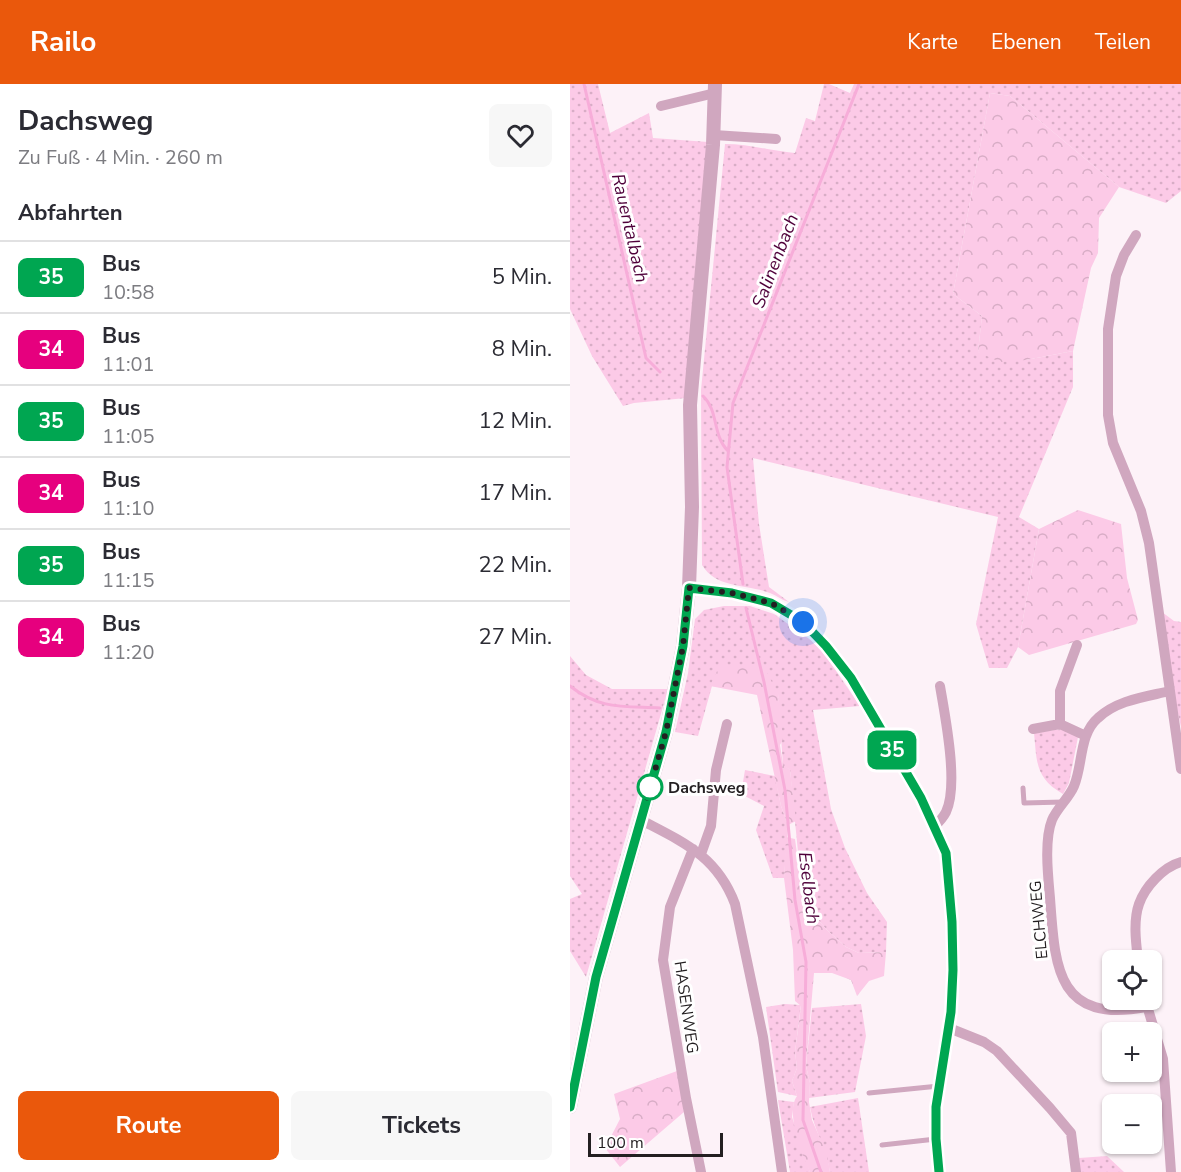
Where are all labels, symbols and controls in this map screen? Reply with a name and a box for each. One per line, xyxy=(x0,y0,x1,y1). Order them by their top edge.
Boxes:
text: Railo xyxy=(30,23,96,61)
text: Karte xyxy=(907,28,958,56)
text: Ebenen xyxy=(991,28,1062,56)
text: Teilen xyxy=(1095,28,1151,56)
text: Dachsweg xyxy=(18,102,153,140)
button: heart xyxy=(489,104,552,167)
text: Zu Fuß · 4 Min. · 260 m xyxy=(18,144,223,171)
water label: Rauentalbach xyxy=(606,171,654,285)
text: Abfahrten xyxy=(18,198,123,228)
water label: Salinenbach xyxy=(746,211,804,311)
text: Bus xyxy=(102,249,141,279)
text: 5 Min. xyxy=(492,262,552,292)
text: 35 xyxy=(38,263,64,291)
text: 10:58 xyxy=(102,279,155,306)
text: Bus xyxy=(102,321,141,351)
text: 8 Min. xyxy=(492,334,552,364)
text: 34 xyxy=(38,335,64,363)
text: 11:01 xyxy=(102,351,155,378)
text: Bus xyxy=(102,393,141,423)
text: 12 Min. xyxy=(479,406,552,436)
text: 35 xyxy=(38,407,64,435)
text: 11:05 xyxy=(102,423,155,450)
text: Bus xyxy=(102,465,141,495)
text: 17 Min. xyxy=(479,478,552,508)
text: 34 xyxy=(38,479,64,507)
text: 11:10 xyxy=(102,495,155,522)
text: Bus xyxy=(102,537,141,567)
text: 22 Min. xyxy=(479,550,552,580)
text: 35 xyxy=(38,551,64,579)
text: 11:15 xyxy=(102,567,155,594)
your location xyxy=(788,607,818,637)
text: Bus xyxy=(102,609,141,639)
text: 27 Min. xyxy=(479,622,552,652)
text: 34 xyxy=(38,623,64,651)
text: 11:20 xyxy=(102,639,155,666)
line badge: 35 xyxy=(865,730,919,770)
text: 35 xyxy=(879,736,905,764)
marker: Dachsweg xyxy=(637,774,663,800)
place label: Dachsweg xyxy=(668,777,745,799)
water label: Eselbach xyxy=(793,851,825,925)
street label: ELCHWEG xyxy=(1025,880,1053,960)
map controls xyxy=(1102,950,1162,1154)
button: locate xyxy=(1102,950,1162,1010)
street label: HASENWEG xyxy=(669,959,703,1055)
button: + xyxy=(1102,1022,1162,1082)
button: Route xyxy=(18,1091,279,1160)
button: Tickets xyxy=(291,1091,552,1160)
button: − xyxy=(1102,1094,1162,1154)
scale bar xyxy=(588,1130,723,1158)
text: 100 m xyxy=(597,1132,644,1154)

